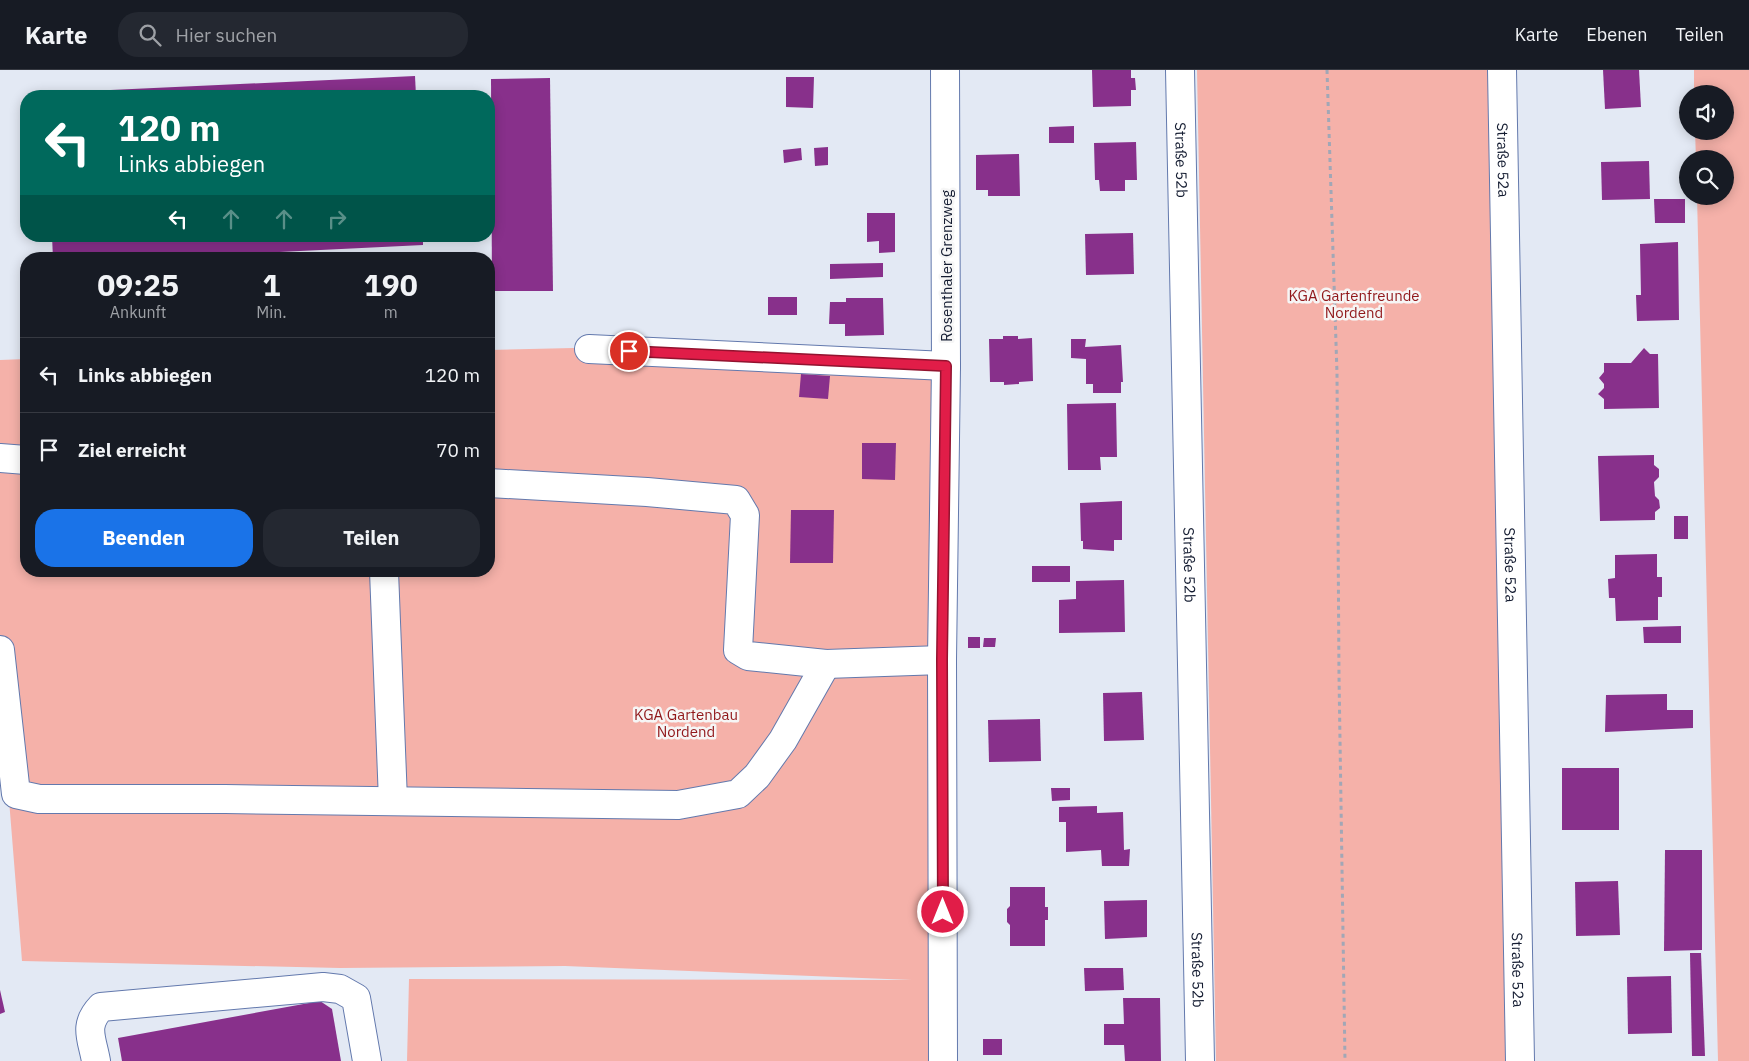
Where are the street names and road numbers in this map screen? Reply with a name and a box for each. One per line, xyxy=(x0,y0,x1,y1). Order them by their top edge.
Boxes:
street label: Straße 52b xyxy=(1172,122,1192,198)
street label: Straße 52a xyxy=(1493,122,1514,198)
street label: Rosenthaler Grenzweg xyxy=(937,190,956,342)
street label: Straße 52b xyxy=(1180,527,1200,603)
street label: Straße 52a xyxy=(1501,527,1521,603)
street label: Straße 52b xyxy=(1188,932,1208,1008)
street label: Straße 52a xyxy=(1508,932,1529,1007)

